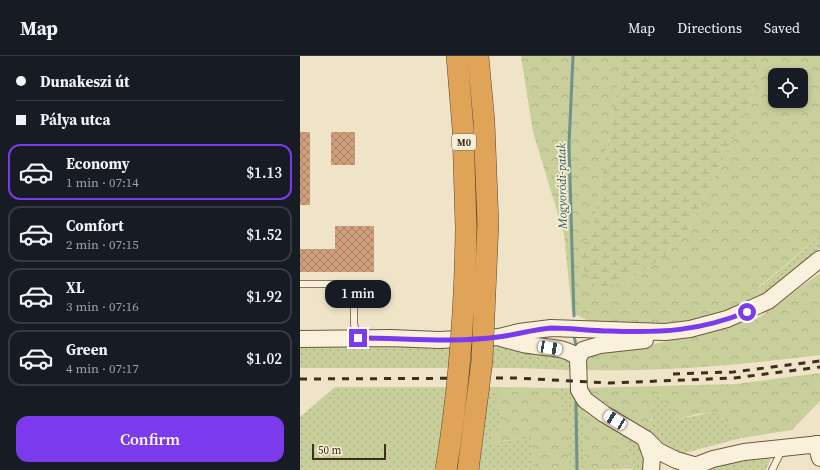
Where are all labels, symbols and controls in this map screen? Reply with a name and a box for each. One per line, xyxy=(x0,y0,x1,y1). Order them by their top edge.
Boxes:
text: Map xyxy=(20,15,58,41)
text: Map xyxy=(628,18,655,38)
text: Directions xyxy=(677,18,742,38)
text: Saved xyxy=(764,18,800,38)
map controls xyxy=(768,68,808,108)
button: locate xyxy=(768,68,808,108)
text: Dunakeszi út xyxy=(40,71,129,92)
text: Pálya utca xyxy=(40,109,110,130)
road number: M0 xyxy=(452,134,476,150)
water label: Mogyoródi-patak xyxy=(553,142,571,230)
text: Economy xyxy=(66,153,130,174)
icon: car xyxy=(18,154,54,190)
text: $1.13 xyxy=(246,162,282,183)
text: 1 min · 07:14 xyxy=(66,174,139,191)
text: Comfort xyxy=(66,215,124,236)
icon: car xyxy=(18,216,54,252)
text: $1.52 xyxy=(246,224,282,245)
text: 2 min · 07:15 xyxy=(66,236,139,253)
text: XL xyxy=(66,277,85,298)
icon: car xyxy=(18,278,54,314)
callout: 1 min xyxy=(325,280,391,308)
text: 1 min xyxy=(341,285,375,302)
text: $1.92 xyxy=(246,286,282,307)
text: 3 min · 07:16 xyxy=(66,298,139,315)
route start xyxy=(738,303,756,321)
route end xyxy=(349,329,367,347)
text: Green xyxy=(66,339,108,360)
icon: car xyxy=(18,340,54,376)
car xyxy=(537,340,563,356)
text: $1.02 xyxy=(246,348,282,369)
text: 4 min · 07:17 xyxy=(66,360,139,377)
car xyxy=(602,409,628,431)
button: Confirm xyxy=(16,416,284,462)
scale bar xyxy=(312,442,386,461)
text: 50 m xyxy=(318,443,341,458)

